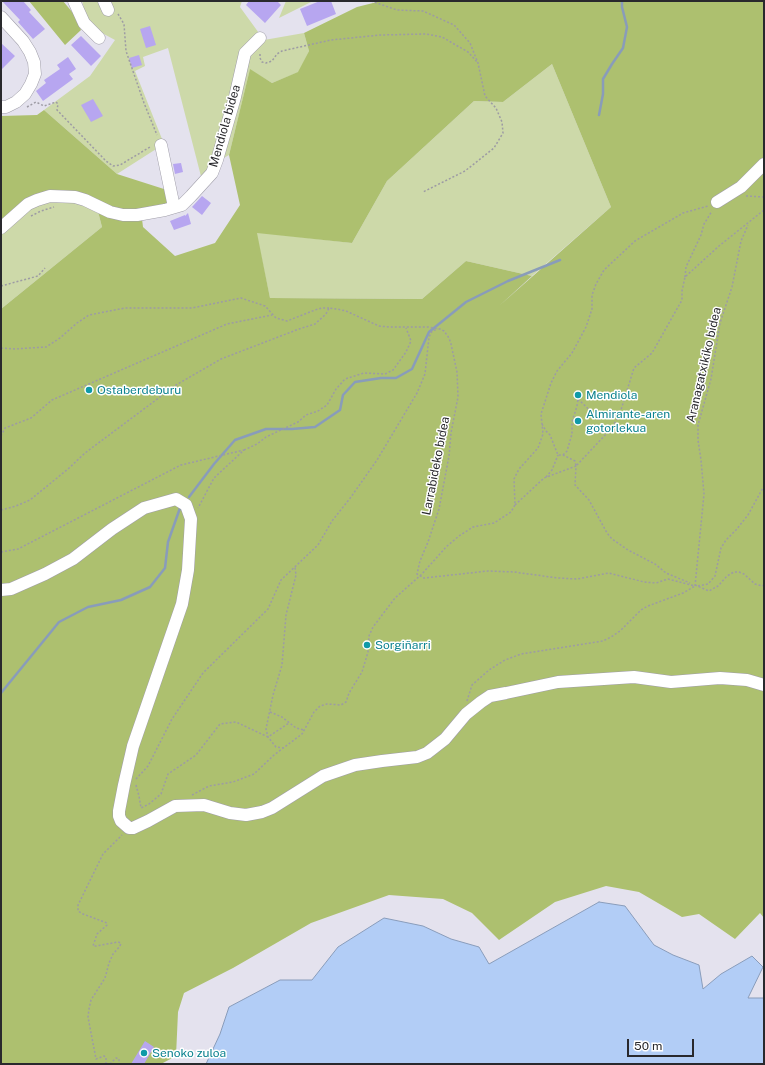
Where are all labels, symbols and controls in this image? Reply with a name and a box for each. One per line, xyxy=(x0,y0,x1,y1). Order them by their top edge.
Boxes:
street label: Mendiola bidea xyxy=(206,83,244,169)
street label: Aranagatxikiko bidea xyxy=(684,306,724,424)
place label: Ostaberdeburu xyxy=(97,383,181,397)
marker: Ostaberdeburu xyxy=(84,385,94,395)
place label: Mendiola xyxy=(586,388,637,402)
marker: Mendiola xyxy=(573,390,583,400)
place label: Almirante-aren gotorlekua xyxy=(586,407,670,435)
street label: Larrabideko bidea xyxy=(419,416,453,516)
marker: Almirante-aren gotorlekua xyxy=(573,416,583,426)
place label: Sorgiñarri xyxy=(375,638,431,652)
marker: Sorgiñarri xyxy=(362,640,372,650)
scale bar xyxy=(629,1031,696,1057)
text: 50 m xyxy=(634,1039,662,1053)
place label: Senoko zuloa xyxy=(152,1046,226,1060)
marker: Senoko zuloa xyxy=(139,1048,149,1058)

